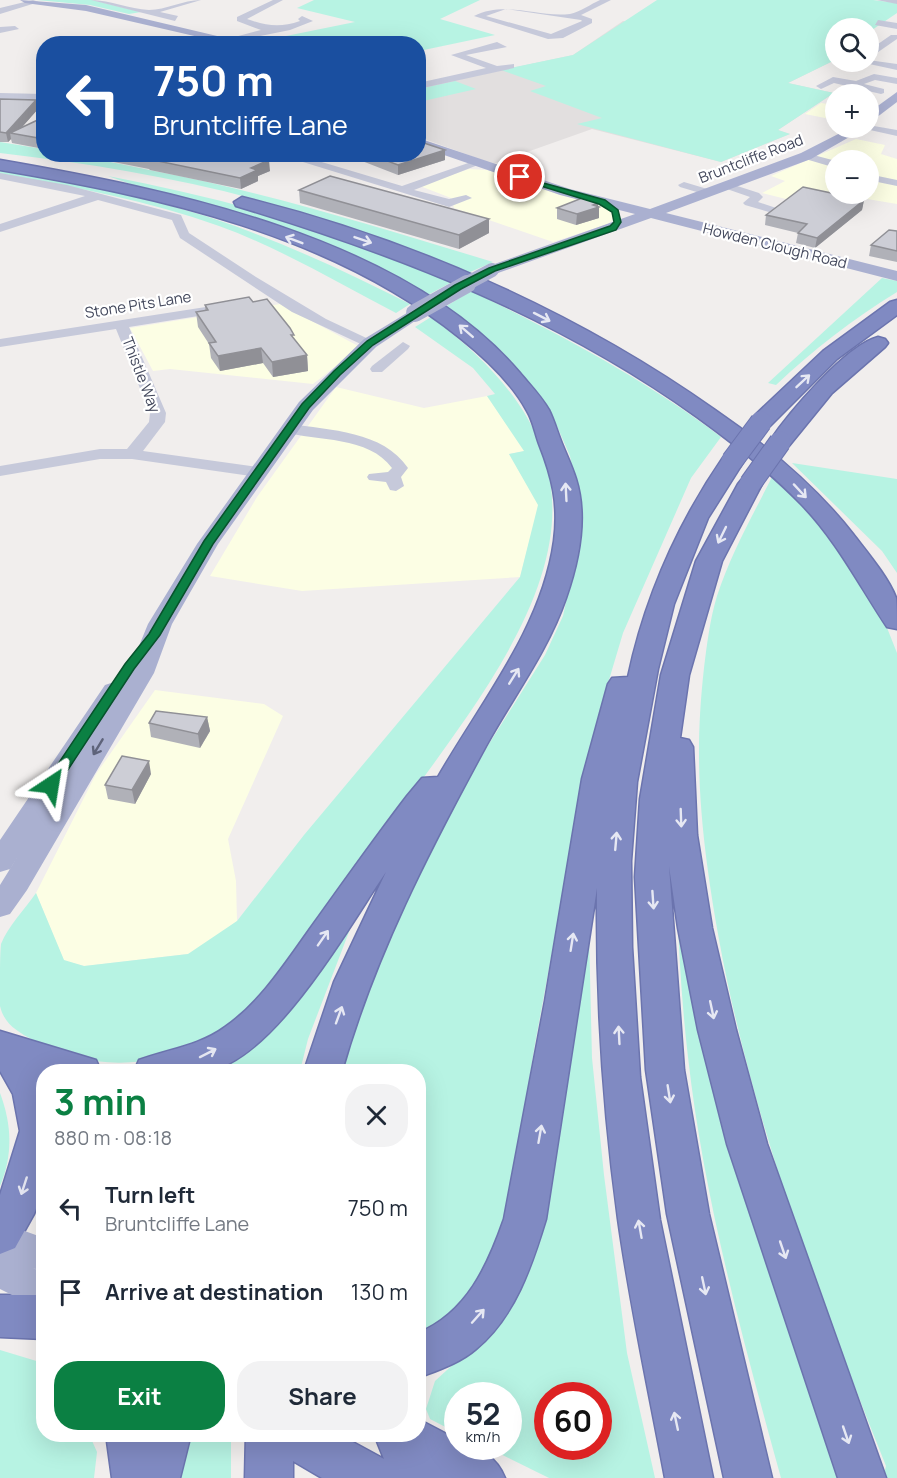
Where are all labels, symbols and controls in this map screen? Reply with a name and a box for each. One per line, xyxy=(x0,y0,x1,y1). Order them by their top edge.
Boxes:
map controls xyxy=(825,18,879,204)
button: search xyxy=(825,18,879,72)
text: 750 m xyxy=(153,51,274,109)
icon: left xyxy=(54,60,132,138)
button: + xyxy=(825,84,879,138)
text: Bruntcliffe Lane xyxy=(153,106,348,143)
street label: Bruntcliffe Road xyxy=(696,129,806,188)
button: − xyxy=(825,150,879,204)
pin xyxy=(494,151,545,202)
icon: arrive xyxy=(503,160,536,193)
street label: Howden Clough Road xyxy=(701,217,849,274)
one-way arrow xyxy=(286,234,304,245)
one-way arrow xyxy=(353,236,372,247)
street label: Stone Pits Lane xyxy=(83,286,193,323)
one-way arrow xyxy=(533,311,550,323)
one-way arrow xyxy=(459,324,474,338)
street label: Thistle Way xyxy=(117,334,166,416)
one-way arrow xyxy=(795,373,810,388)
one-way arrow xyxy=(561,483,572,503)
one-way arrow xyxy=(793,483,808,498)
one-way arrow xyxy=(715,526,727,544)
one-way arrow xyxy=(508,668,520,685)
one-way arrow xyxy=(92,738,104,755)
position arrow xyxy=(19,753,83,817)
one-way arrow xyxy=(675,807,686,827)
one-way arrow xyxy=(611,831,622,851)
one-way arrow xyxy=(648,890,659,910)
one-way arrow xyxy=(317,930,329,946)
one-way arrow xyxy=(567,933,578,952)
one-way arrow xyxy=(707,1000,719,1019)
one-way arrow xyxy=(335,1006,346,1025)
one-way arrow xyxy=(613,1026,624,1046)
one-way arrow xyxy=(199,1046,217,1058)
text: 3 min xyxy=(54,1077,147,1126)
button: close xyxy=(345,1084,408,1147)
one-way arrow xyxy=(664,1084,675,1104)
text: 880 m · 08:18 xyxy=(54,1124,172,1151)
one-way arrow xyxy=(534,1125,545,1145)
one-way arrow xyxy=(18,1176,29,1195)
text: Turn left xyxy=(105,1180,195,1210)
icon: left xyxy=(54,1192,87,1225)
text: 750 m xyxy=(348,1193,408,1223)
text: Bruntcliffe Lane xyxy=(105,1210,249,1237)
one-way arrow xyxy=(635,1220,646,1240)
one-way arrow xyxy=(779,1240,790,1259)
icon: arrive xyxy=(54,1276,87,1309)
one-way arrow xyxy=(698,1276,710,1295)
text: Arrive at destination xyxy=(105,1277,323,1307)
text: 130 m xyxy=(351,1277,408,1307)
one-way arrow xyxy=(471,1309,486,1324)
button: Exit xyxy=(54,1361,225,1430)
button: Share xyxy=(237,1361,408,1430)
speed limit sign: 60 xyxy=(534,1382,612,1460)
text: 52 xyxy=(466,1393,500,1434)
one-way arrow xyxy=(670,1412,682,1431)
one-way arrow xyxy=(842,1425,853,1444)
text: km/h xyxy=(466,1426,500,1447)

